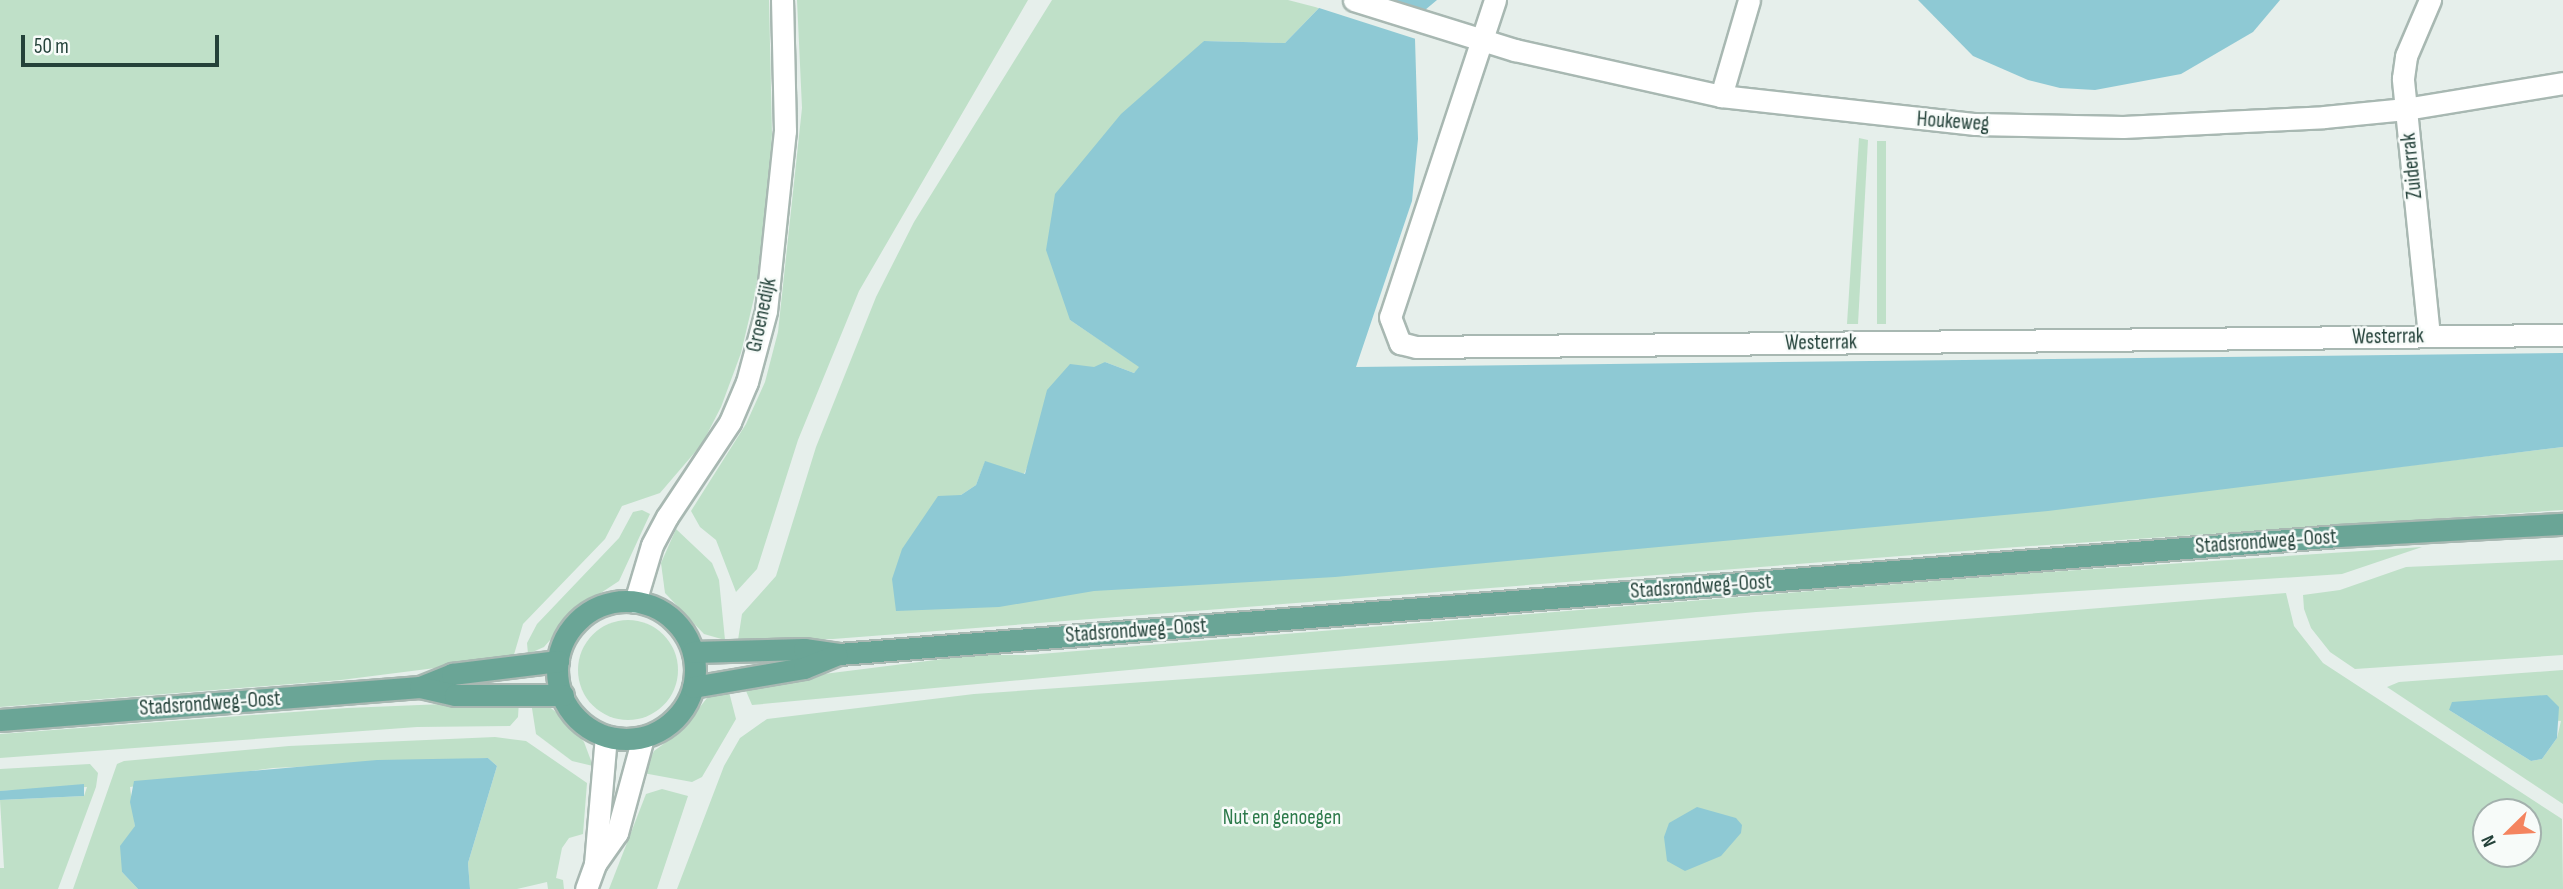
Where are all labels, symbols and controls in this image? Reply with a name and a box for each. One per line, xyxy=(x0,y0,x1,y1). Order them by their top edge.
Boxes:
scale bar xyxy=(24,21,222,65)
text: 50 m xyxy=(34,34,69,59)
street label: Houkeweg xyxy=(1916,107,1990,137)
street label: Zuiderrak xyxy=(2396,132,2428,200)
street label: Groenedijk xyxy=(742,276,782,354)
street label: Westerrak xyxy=(2352,324,2424,350)
street label: Westerrak xyxy=(1785,330,1857,356)
street label: Stadsrondweg-Oost xyxy=(2195,524,2337,560)
street label: Stadsrondweg-Oost xyxy=(1630,569,1772,605)
street label: Stadsrondweg-Oost xyxy=(1065,613,1207,649)
street label: Stadsrondweg-Oost xyxy=(139,686,281,722)
north arrow xyxy=(2472,798,2542,868)
park label: Nut en genoegen xyxy=(1223,805,1341,831)
text: N xyxy=(2477,832,2502,850)

